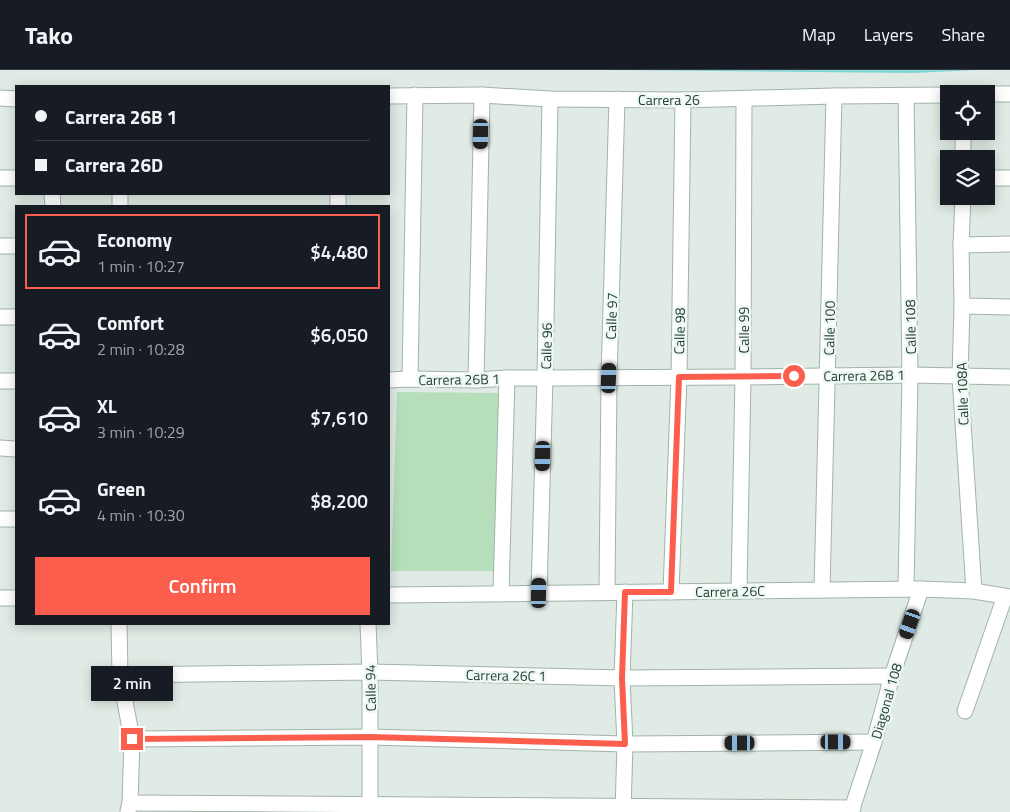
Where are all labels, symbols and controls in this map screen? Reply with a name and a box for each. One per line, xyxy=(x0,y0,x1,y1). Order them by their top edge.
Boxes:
text: Tako xyxy=(25,17,73,53)
text: Map xyxy=(802,21,836,48)
text: Layers xyxy=(864,21,913,48)
text: Share xyxy=(941,21,985,48)
map controls xyxy=(940,85,995,205)
button: locate xyxy=(940,85,995,140)
street label: Carrera 26 xyxy=(638,89,700,110)
text: Carrera 26B 1 xyxy=(65,102,177,131)
car xyxy=(473,119,488,149)
text: Carrera 26D xyxy=(65,150,163,179)
button: layers xyxy=(940,150,995,205)
text: Economy xyxy=(97,225,172,254)
icon: car xyxy=(37,229,82,274)
text: $4,480 xyxy=(310,237,368,266)
text: 1 min · 10:27 xyxy=(97,254,185,278)
street label: Calle 97 xyxy=(600,292,622,340)
street label: Calle 108 xyxy=(899,299,921,355)
street label: Calle 100 xyxy=(818,300,840,356)
street label: Calle 99 xyxy=(733,306,754,353)
street label: Calle 98 xyxy=(668,307,690,355)
text: Comfort xyxy=(97,308,164,337)
icon: car xyxy=(37,312,82,357)
text: $6,050 xyxy=(310,320,368,349)
street label: Calle 96 xyxy=(535,322,557,370)
text: 2 min · 10:28 xyxy=(97,337,185,361)
street label: Calle 108A xyxy=(950,361,974,426)
car xyxy=(600,363,617,393)
street label: Carrera 26B 1 xyxy=(823,364,905,386)
route start xyxy=(783,365,805,387)
street label: Carrera 26B 1 xyxy=(418,368,500,390)
text: XL xyxy=(97,391,117,420)
icon: car xyxy=(37,395,82,440)
text: $7,610 xyxy=(310,403,368,432)
text: 3 min · 10:29 xyxy=(97,420,185,444)
car xyxy=(535,441,550,471)
text: Green xyxy=(97,474,146,503)
icon: car xyxy=(37,478,82,523)
text: $8,200 xyxy=(310,486,368,515)
text: 4 min · 10:30 xyxy=(97,503,185,527)
button: Confirm xyxy=(35,557,370,615)
car xyxy=(531,578,546,608)
street label: Carrera 26C xyxy=(695,580,765,602)
car xyxy=(898,607,921,641)
street label: Diagonal 108 xyxy=(865,660,907,741)
street label: Calle 94 xyxy=(359,664,381,712)
street label: Carrera 26C 1 xyxy=(466,664,546,686)
callout: 2 min xyxy=(91,666,173,702)
text: 2 min xyxy=(113,671,151,695)
route end xyxy=(121,728,143,750)
car xyxy=(821,735,851,750)
car xyxy=(725,736,755,751)

